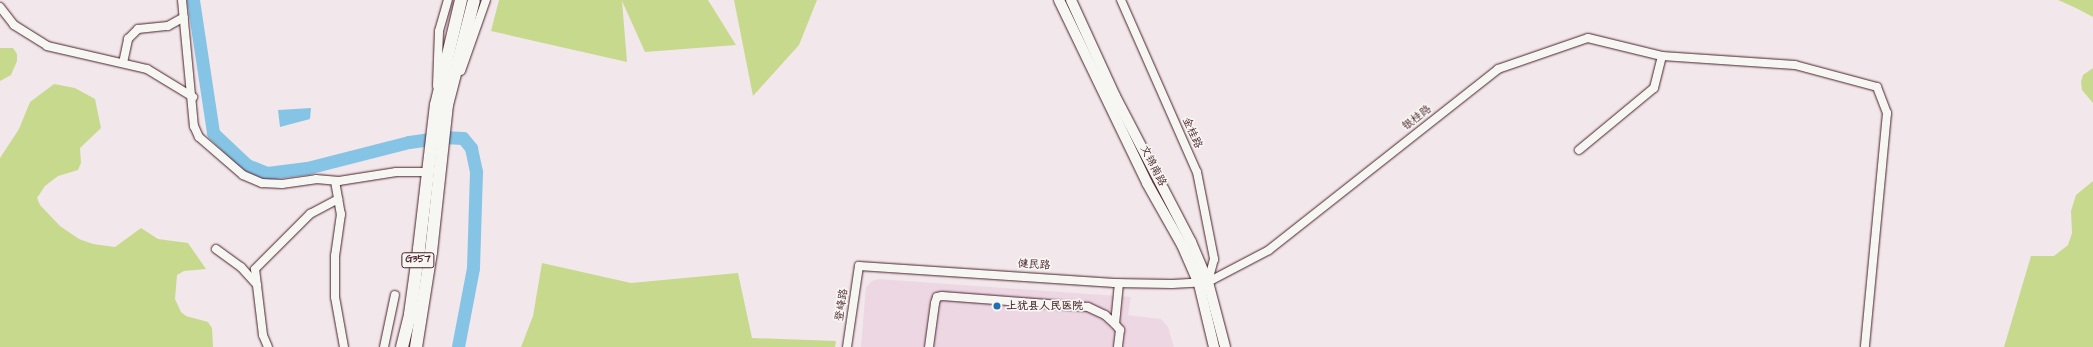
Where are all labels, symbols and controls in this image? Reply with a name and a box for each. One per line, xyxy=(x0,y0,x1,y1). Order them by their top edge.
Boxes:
street label: 银桂路 xyxy=(1400,103,1434,133)
street label: 金桂路 xyxy=(1179,115,1205,151)
street label: 文锦南路 xyxy=(1137,143,1169,189)
road number: G357 xyxy=(401,252,435,268)
street label: 健民路 xyxy=(1017,258,1051,272)
street label: 登峰路 xyxy=(833,288,851,322)
place label: 上犹县人民医院 xyxy=(1006,299,1083,313)
marker: 上犹县人民医院 xyxy=(991,300,1003,312)

